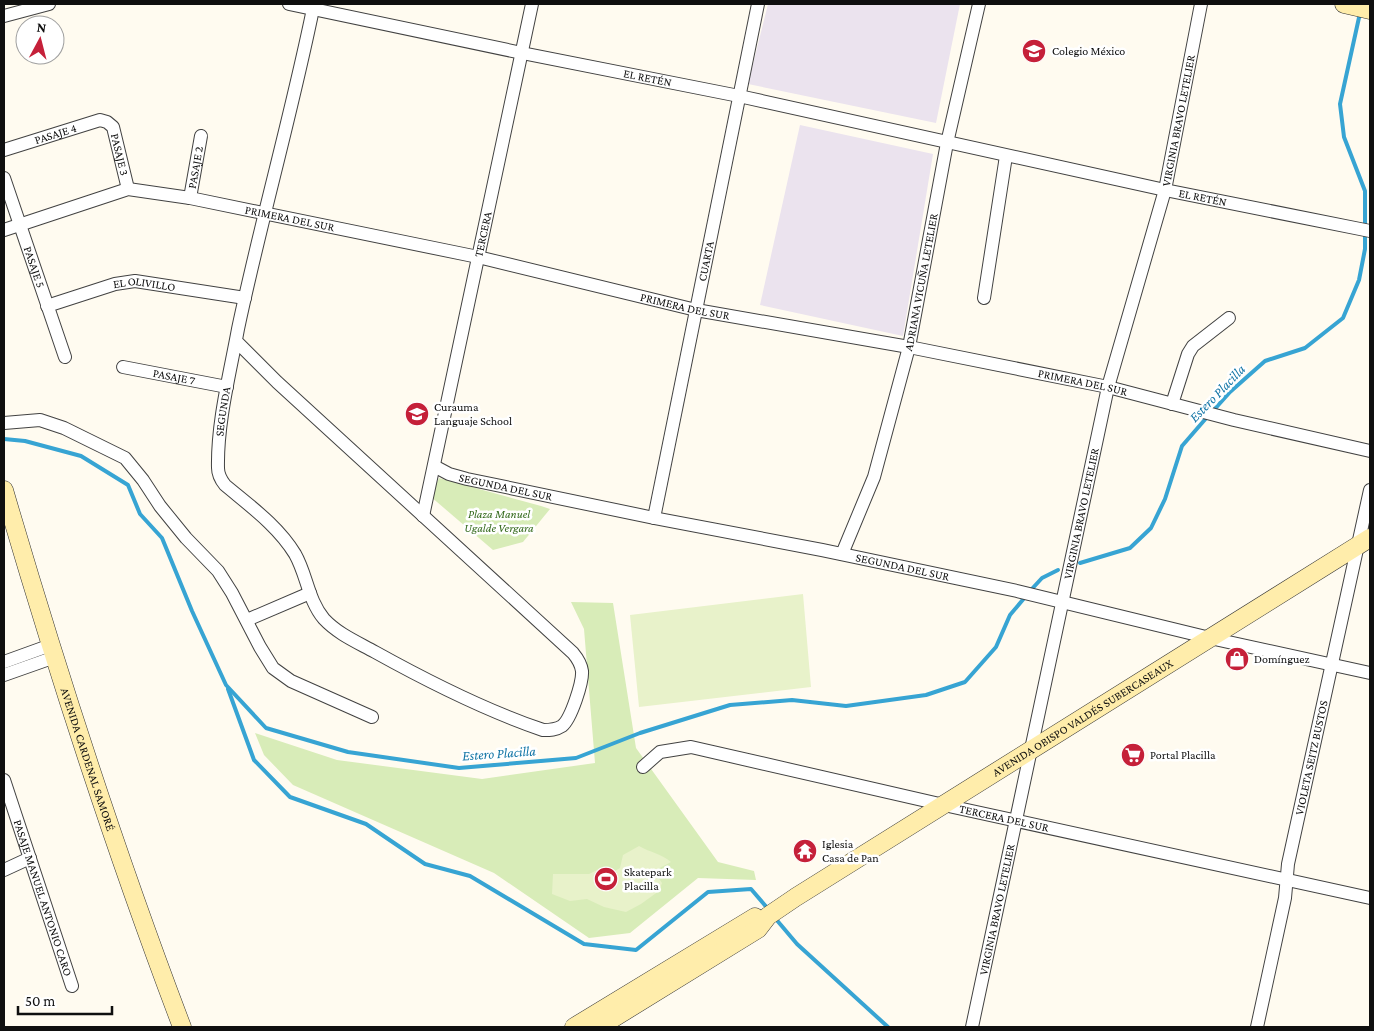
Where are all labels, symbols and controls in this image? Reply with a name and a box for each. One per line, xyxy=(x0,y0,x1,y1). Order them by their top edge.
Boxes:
north arrow xyxy=(15,15,65,65)
text: N xyxy=(36,19,48,36)
school or university icon: Colegio México xyxy=(1021,38,1047,64)
place label: Colegio México xyxy=(1052,44,1125,58)
street label: VIRGINIA BRAVO LETELIER xyxy=(1159,53,1198,188)
street label: EL RETÉN xyxy=(622,66,673,89)
street label: PASAJE 4 xyxy=(33,121,78,147)
street label: PASAJE 3 xyxy=(108,132,132,177)
street label: PASAJE 2 xyxy=(185,145,206,190)
street label: EL RETÉN xyxy=(1177,186,1228,209)
street label: PRIMERA DEL SUR xyxy=(244,202,336,234)
street label: TERCERA xyxy=(471,210,495,258)
street label: ADRIANA VICUÑA LETELIER xyxy=(901,212,941,352)
street label: CUARTA xyxy=(695,240,717,283)
street label: PASAJE 5 xyxy=(21,244,48,290)
street label: EL OLIVILLO xyxy=(112,274,176,294)
street label: PRIMERA DEL SUR xyxy=(639,290,731,323)
water label: Estero Placilla xyxy=(1186,361,1249,425)
street label: PASAJE 7 xyxy=(152,366,197,388)
street label: PRIMERA DEL SUR xyxy=(1037,366,1129,399)
street label: SEGUNDA xyxy=(212,385,234,437)
place label: Curauma Languaje School xyxy=(434,400,512,428)
school or university icon: Curauma Languaje School xyxy=(404,401,430,427)
street label: VIRGINIA BRAVO LETELIER xyxy=(1060,446,1102,580)
street label: SEGUNDA DEL SUR xyxy=(457,470,554,504)
park label: Plaza Manuel Ugalde Vergara xyxy=(464,507,534,535)
street label: SEGUNDA DEL SUR xyxy=(854,550,951,584)
shop icon: Domínguez xyxy=(1224,646,1250,672)
place label: Domínguez xyxy=(1254,652,1310,666)
street label: AVENIDA OBISPO VALDÉS SUBERCASEAUX xyxy=(990,656,1176,780)
street label: AVENIDA CARDENAL SAMORÉ xyxy=(58,686,118,833)
street label: VIOLETA SEITZ BUSTOS xyxy=(1292,699,1331,816)
water label: Estero Placilla xyxy=(462,742,537,764)
supermarket icon: Portal Placilla xyxy=(1120,742,1146,768)
place label: Portal Placilla xyxy=(1150,748,1216,762)
street label: TERCERA DEL SUR xyxy=(958,802,1050,835)
street label: PASAJE MANUEL ANTONIO CARO xyxy=(11,818,75,978)
place label: Iglesia Casa de Pan xyxy=(822,837,879,865)
temple icon: Iglesia Casa de Pan xyxy=(792,838,818,864)
street label: VIRGINIA BRAVO LETELIER xyxy=(976,842,1018,976)
place label: Skatepark Placilla xyxy=(624,865,672,893)
sports icon: Skatepark Placilla xyxy=(593,866,619,892)
scale bar xyxy=(18,984,111,1016)
text: 50 m xyxy=(25,993,55,1009)

